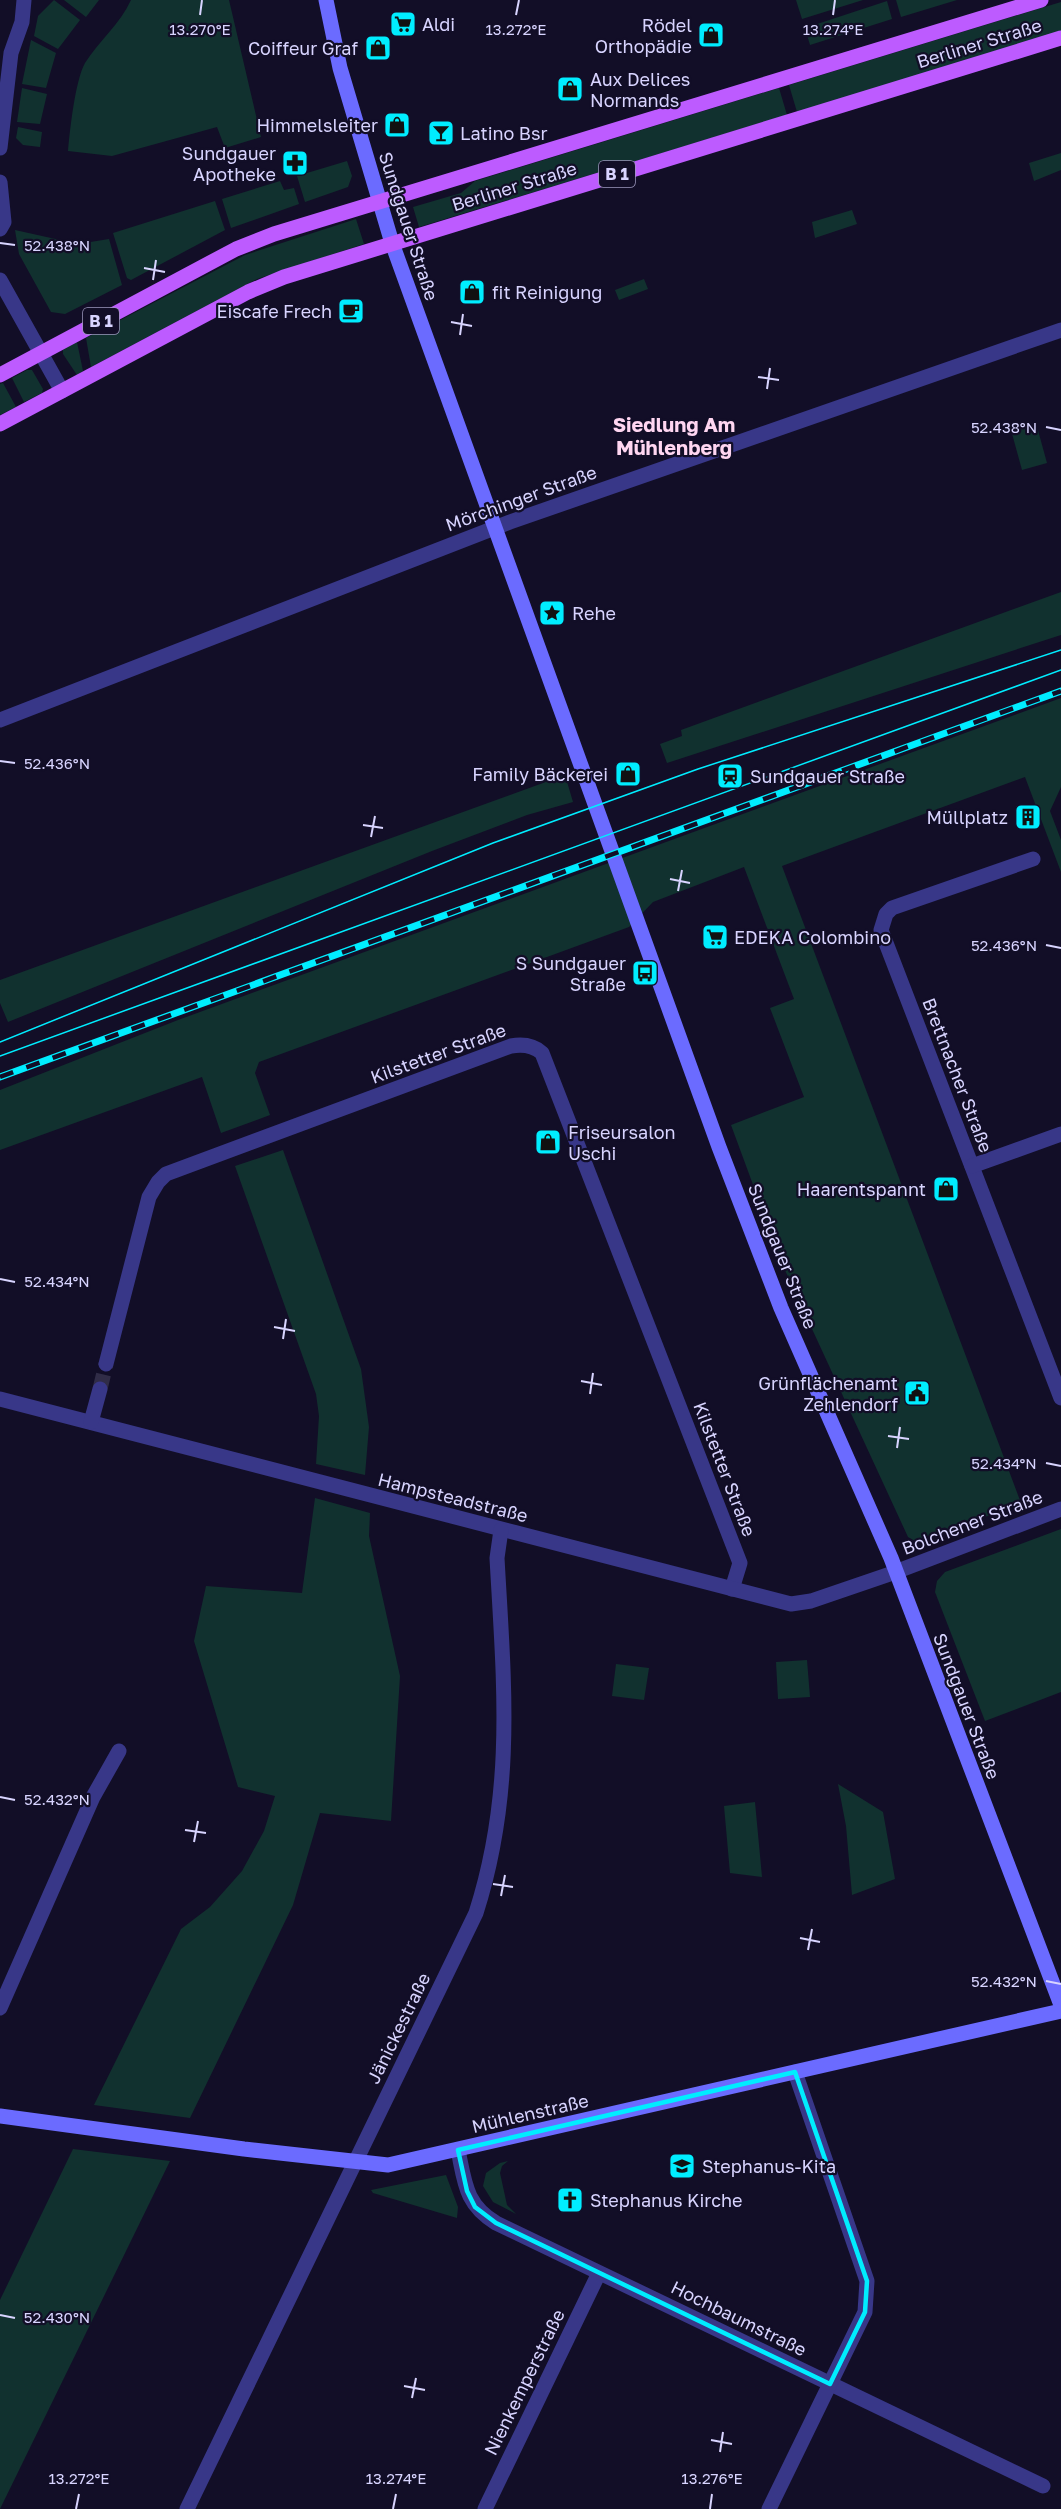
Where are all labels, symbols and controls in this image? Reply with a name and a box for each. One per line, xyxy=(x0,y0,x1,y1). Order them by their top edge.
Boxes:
supermarket icon: Aldi xyxy=(388,9,418,39)
place label: Aldi xyxy=(422,13,455,35)
place label: Rödel Orthopädie xyxy=(595,14,692,57)
street label: Berliner Straße xyxy=(914,14,1044,72)
text: 13.270°E xyxy=(169,20,231,38)
text: 13.272°E xyxy=(486,20,546,38)
shop icon: Rödel Orthopädie xyxy=(696,20,726,50)
text: 13.274°E xyxy=(803,20,863,38)
shop icon: Coiffeur Graf xyxy=(363,33,393,63)
place label: Coiffeur Graf xyxy=(248,37,358,59)
place label: Aux Delices Normands xyxy=(590,68,690,111)
shop icon: Aux Delices Normands xyxy=(555,74,585,104)
shop icon: Himmelsleiter xyxy=(382,110,412,140)
place label: Himmelsleiter xyxy=(256,114,378,136)
bar icon: Latino Bsr xyxy=(426,118,456,148)
place label: Latino Bsr xyxy=(460,122,547,144)
place label: Sundgauer Apotheke xyxy=(182,142,276,185)
pharmacy icon: Sundgauer Apotheke xyxy=(280,148,310,178)
street label: Sundgauer Straße xyxy=(375,149,443,303)
street label: Berliner Straße xyxy=(449,157,579,215)
road number: B 1 xyxy=(599,161,635,187)
text: 52.438°N xyxy=(24,236,90,254)
shop icon: fit Reinigung xyxy=(457,277,487,307)
place label: fit Reinigung xyxy=(492,281,602,303)
cafe icon: Eiscafe Frech xyxy=(336,296,366,326)
place label: Eiscafe Frech xyxy=(216,300,332,322)
road number: B 1 xyxy=(83,308,119,334)
district label: Siedlung Am Mühlenberg xyxy=(613,412,735,459)
text: 52.438°N xyxy=(971,418,1037,436)
street label: Mörchinger Straße xyxy=(442,460,600,536)
place icon: Rehe xyxy=(537,598,567,628)
place label: Rehe xyxy=(572,602,616,624)
text: 52.436°N xyxy=(24,754,90,772)
shop icon: Family Bäckerei xyxy=(613,759,643,789)
station icon: Sundgauer Straße xyxy=(715,761,745,791)
place label: Family Bäckerei xyxy=(472,763,608,785)
place label: Sundgauer Straße xyxy=(750,765,905,787)
building icon: Müllplatz xyxy=(1013,802,1043,832)
place label: Müllplatz xyxy=(927,806,1008,828)
supermarket icon: EDEKA Colombino xyxy=(700,922,730,952)
place label: EDEKA Colombino xyxy=(734,926,891,948)
text: 52.436°N xyxy=(971,936,1037,954)
place label: S Sundgauer Straße xyxy=(516,952,626,995)
bus stop icon: S Sundgauer Straße xyxy=(630,958,660,988)
street label: Brettnacher Straße xyxy=(918,995,998,1155)
street label: Kilstetter Straße xyxy=(367,1018,509,1088)
place label: Friseursalon Uschi xyxy=(568,1121,676,1164)
shop icon: Friseursalon Uschi xyxy=(533,1127,563,1157)
shop icon: Haarentspannt xyxy=(931,1174,961,1204)
place label: Haarentspannt xyxy=(797,1178,926,1200)
street label: Sundgauer Straße xyxy=(744,1180,822,1332)
text: 52.434°N xyxy=(24,1272,90,1290)
place label: Grünflächenamt Zehlendorf xyxy=(758,1372,898,1415)
public building icon: Grünflächenamt Zehlendorf xyxy=(902,1378,932,1408)
street label: Kilstetter Straße xyxy=(689,1398,761,1540)
text: 52.434°N xyxy=(971,1454,1037,1472)
street label: Hampsteadstraße xyxy=(376,1468,530,1526)
street label: Bolchener Straße xyxy=(898,1485,1046,1559)
street label: Sundgauer Straße xyxy=(929,1630,1005,1782)
text: 52.432°N xyxy=(24,1790,90,1808)
street label: Jänickestraße xyxy=(362,1969,434,2087)
text: 52.432°N xyxy=(971,1972,1037,1990)
street label: Mühlenstraße xyxy=(469,2089,591,2137)
school or university icon: Stephanus-Kita xyxy=(667,2151,697,2181)
place label: Stephanus-Kita xyxy=(702,2155,836,2177)
church icon: Stephanus Kirche xyxy=(555,2185,585,2215)
place label: Stephanus Kirche xyxy=(590,2189,743,2211)
street label: Hochbaumstraße xyxy=(668,2276,810,2360)
street label: Nienkemperstraße xyxy=(479,2306,569,2458)
text: 52.430°N xyxy=(24,2308,90,2326)
text: 13.272°E xyxy=(49,2469,109,2487)
text: 13.274°E xyxy=(366,2469,426,2487)
text: 13.276°E xyxy=(681,2469,743,2487)

